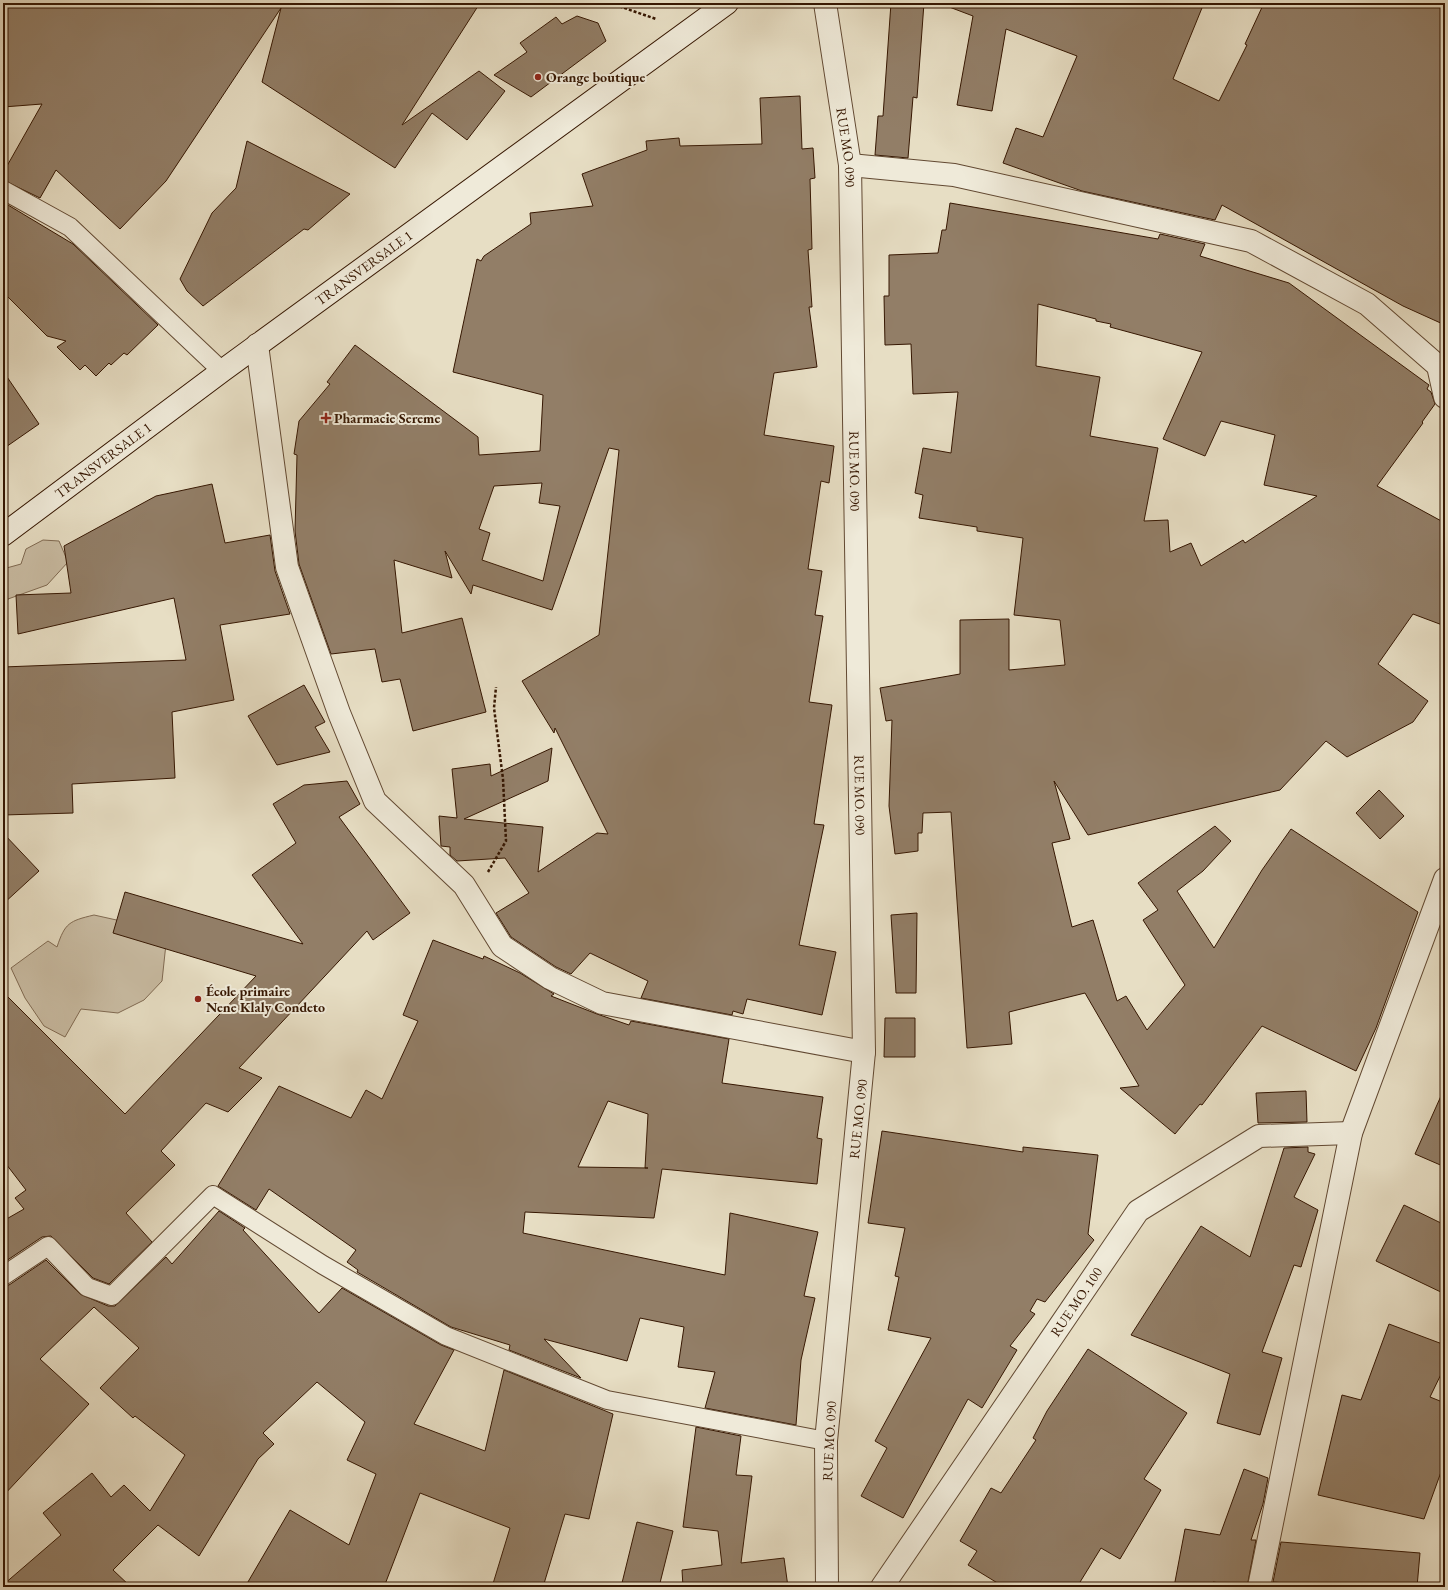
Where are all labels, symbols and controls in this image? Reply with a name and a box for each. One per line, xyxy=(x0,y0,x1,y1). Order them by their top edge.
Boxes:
place label: Orange boutique xyxy=(546,68,645,86)
marker: Orange boutique xyxy=(533,72,543,82)
street label: RUE MO. 090 xyxy=(832,106,859,188)
street label: TRANSVERSALE 1 xyxy=(311,226,416,309)
place label: Pharmacie Sereme xyxy=(334,409,440,427)
marker: Pharmacie Sereme xyxy=(321,413,331,423)
street label: TRANSVERSALE 1 xyxy=(51,418,155,502)
street label: RUE MO. 090 xyxy=(845,431,864,512)
street label: RUE MO. 090 xyxy=(850,755,870,836)
place label: École primaire Nene Klaly Condeto xyxy=(206,982,325,1016)
marker: École primaire Nene Klaly Condeto xyxy=(193,994,203,1004)
street label: RUE MO. 090 xyxy=(845,1078,871,1160)
street label: RUE MO. 100 xyxy=(1046,1263,1106,1340)
street label: RUE MO. 090 xyxy=(818,1400,840,1481)

